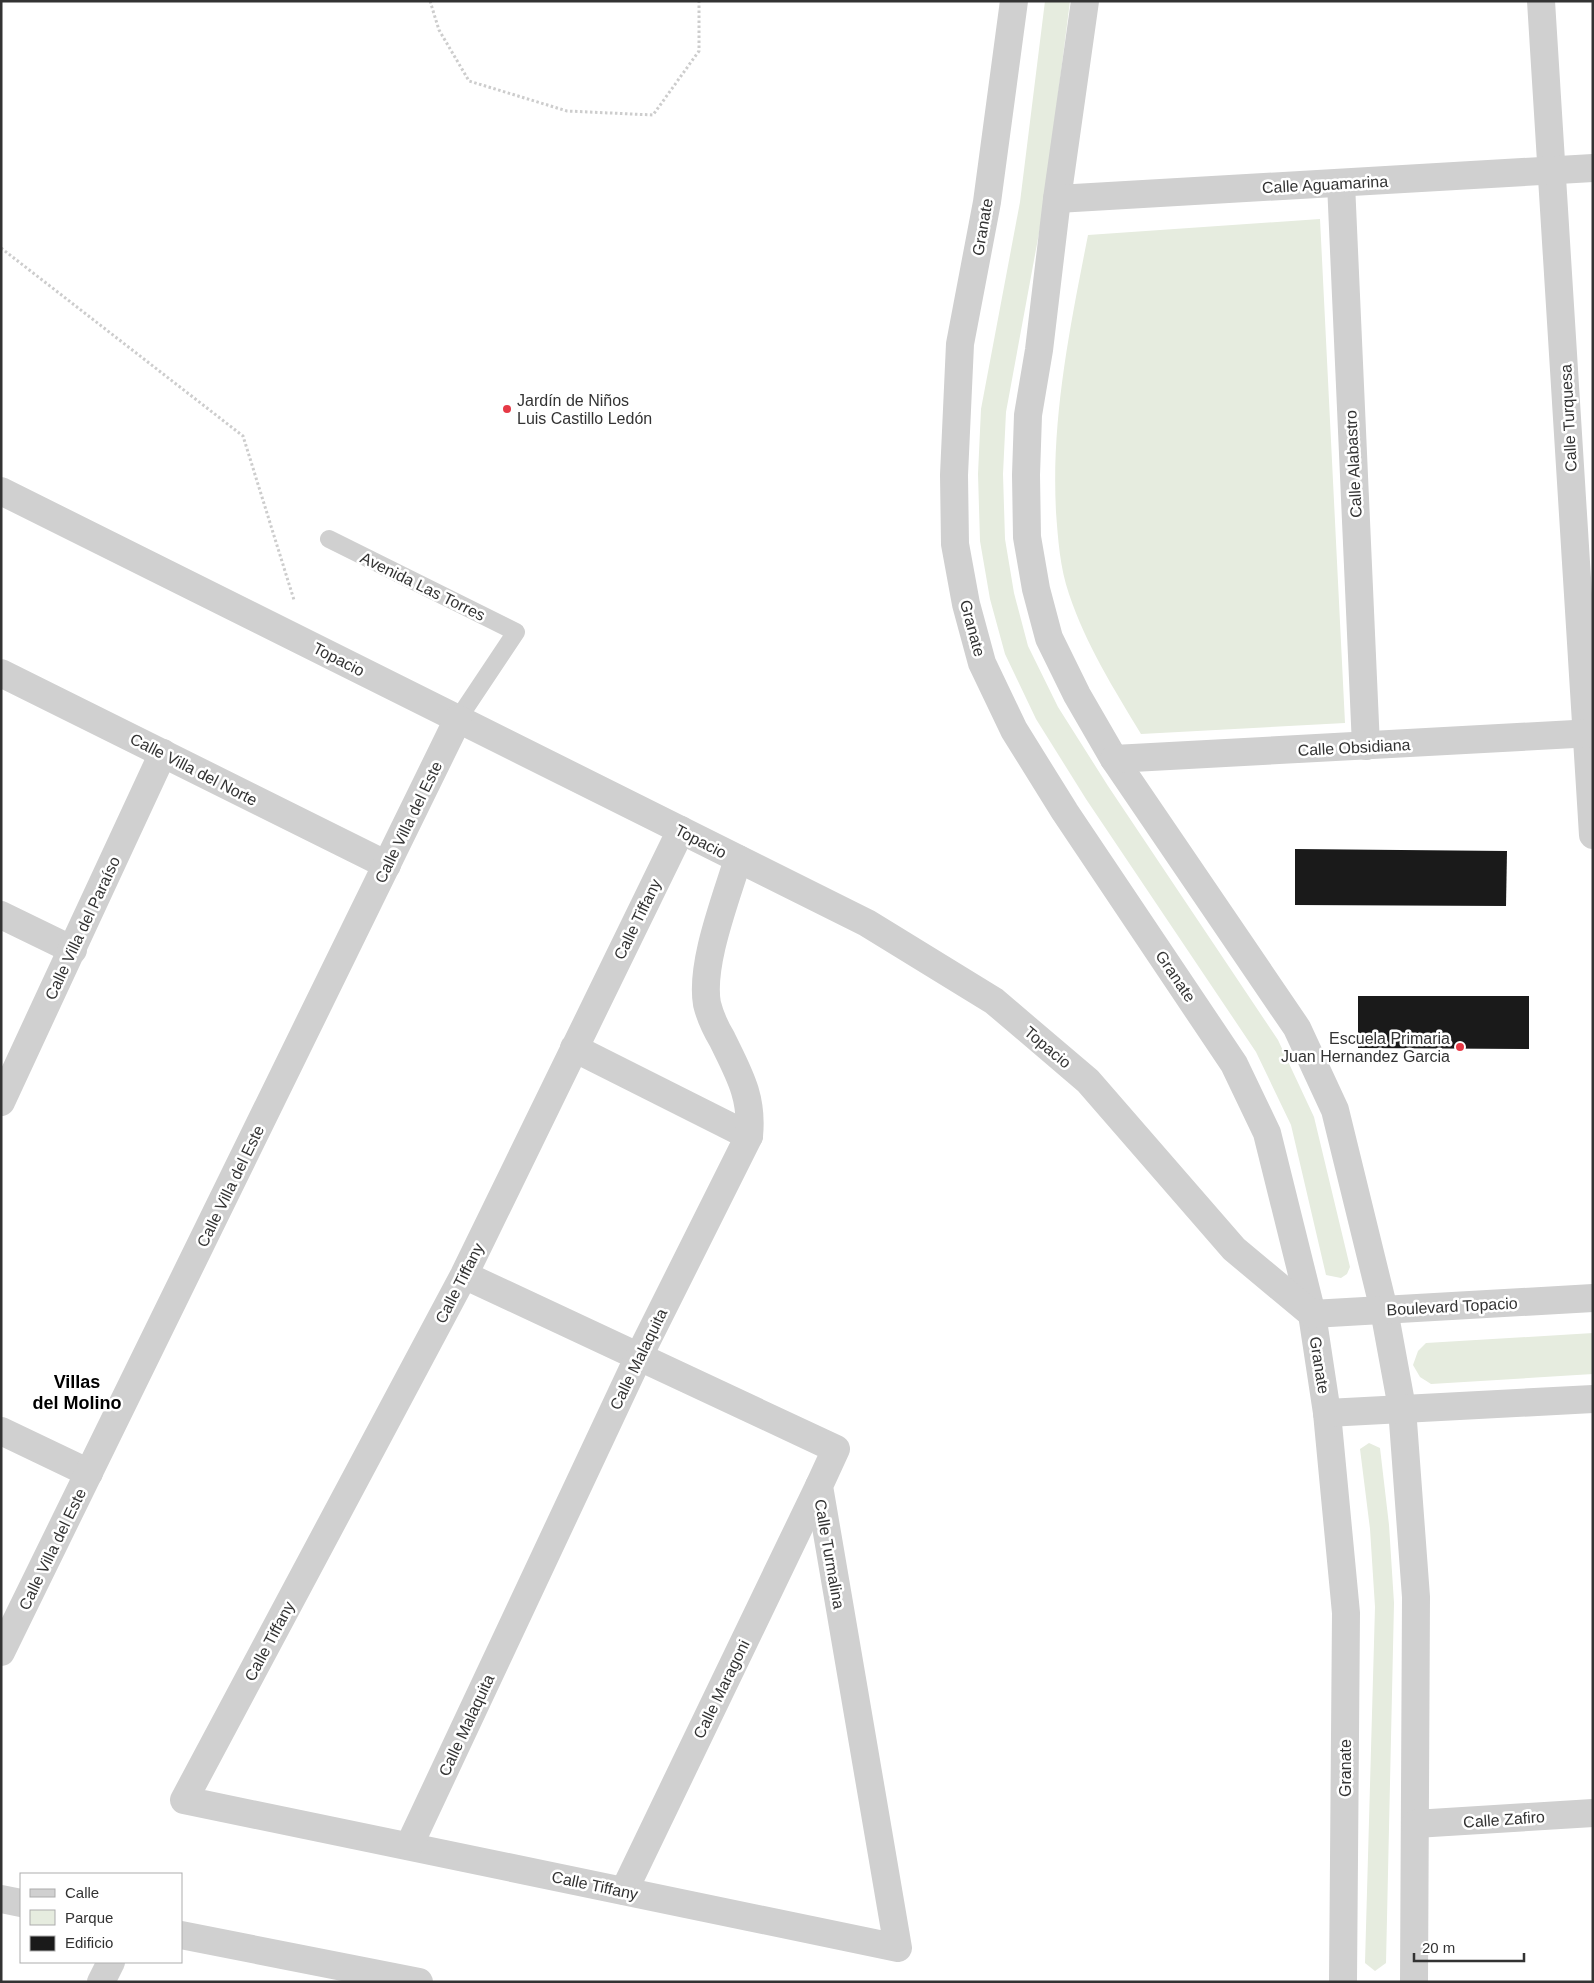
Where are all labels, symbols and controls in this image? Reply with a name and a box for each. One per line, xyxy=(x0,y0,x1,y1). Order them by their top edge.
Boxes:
street label: Calle Aguamarina xyxy=(1262,173,1389,196)
street label: Granate xyxy=(969,197,996,257)
street label: Calle Turquesa xyxy=(1557,364,1580,472)
place label: Jardín de Niños Luis Castillo Ledón xyxy=(517,392,652,427)
marker: Jardín de Niños Luis Castillo Ledón xyxy=(501,403,513,415)
street label: Calle Alabastro xyxy=(1342,410,1365,518)
street label: Avenida Las Torres xyxy=(358,549,488,624)
street label: Granate xyxy=(957,598,988,658)
street label: Topacio xyxy=(310,639,367,680)
street label: Calle Villa del Norte xyxy=(127,730,260,809)
street label: Calle Obsidiana xyxy=(1297,736,1411,759)
street label: Calle Villa del Este xyxy=(372,759,445,886)
street label: Topacio xyxy=(672,821,729,862)
street label: Calle Villa del Paraíso xyxy=(42,854,123,1003)
street label: Calle Tiffany xyxy=(611,876,664,962)
street label: Granate xyxy=(1152,948,1199,1005)
street label: Topacio xyxy=(1021,1023,1074,1072)
place label: Escuela Primaria Juan Hernandez Garcia xyxy=(1281,1030,1450,1065)
marker: Escuela Primaria Juan Hernandez Garcia xyxy=(1454,1041,1466,1053)
street label: Calle Villa del Este xyxy=(194,1123,267,1250)
street label: Calle Tiffany xyxy=(432,1240,487,1326)
street label: Boulevard Topacio xyxy=(1386,1295,1518,1318)
street label: Calle Malaquita xyxy=(607,1306,670,1413)
street label: Granate xyxy=(1307,1335,1332,1395)
district label: Villas del Molino xyxy=(33,1372,122,1413)
street label: Calle Villa del Este xyxy=(16,1486,89,1613)
street label: Calle Turmalina xyxy=(811,1498,848,1610)
street label: Calle Tiffany xyxy=(241,1599,298,1684)
street label: Calle Maragoni xyxy=(690,1637,753,1741)
street label: Calle Malaquita xyxy=(435,1672,498,1779)
street label: Granate xyxy=(1337,1739,1354,1797)
street label: Calle Zafiro xyxy=(1463,1808,1546,1831)
street label: Calle Tiffany xyxy=(550,1868,640,1903)
legend xyxy=(20,1873,182,1963)
text: Calle xyxy=(65,1884,99,1901)
text: Parque xyxy=(65,1909,113,1926)
scale bar xyxy=(1414,1930,1524,1962)
text: Edificio xyxy=(65,1934,113,1951)
text: 20 m xyxy=(1422,1939,1455,1956)

